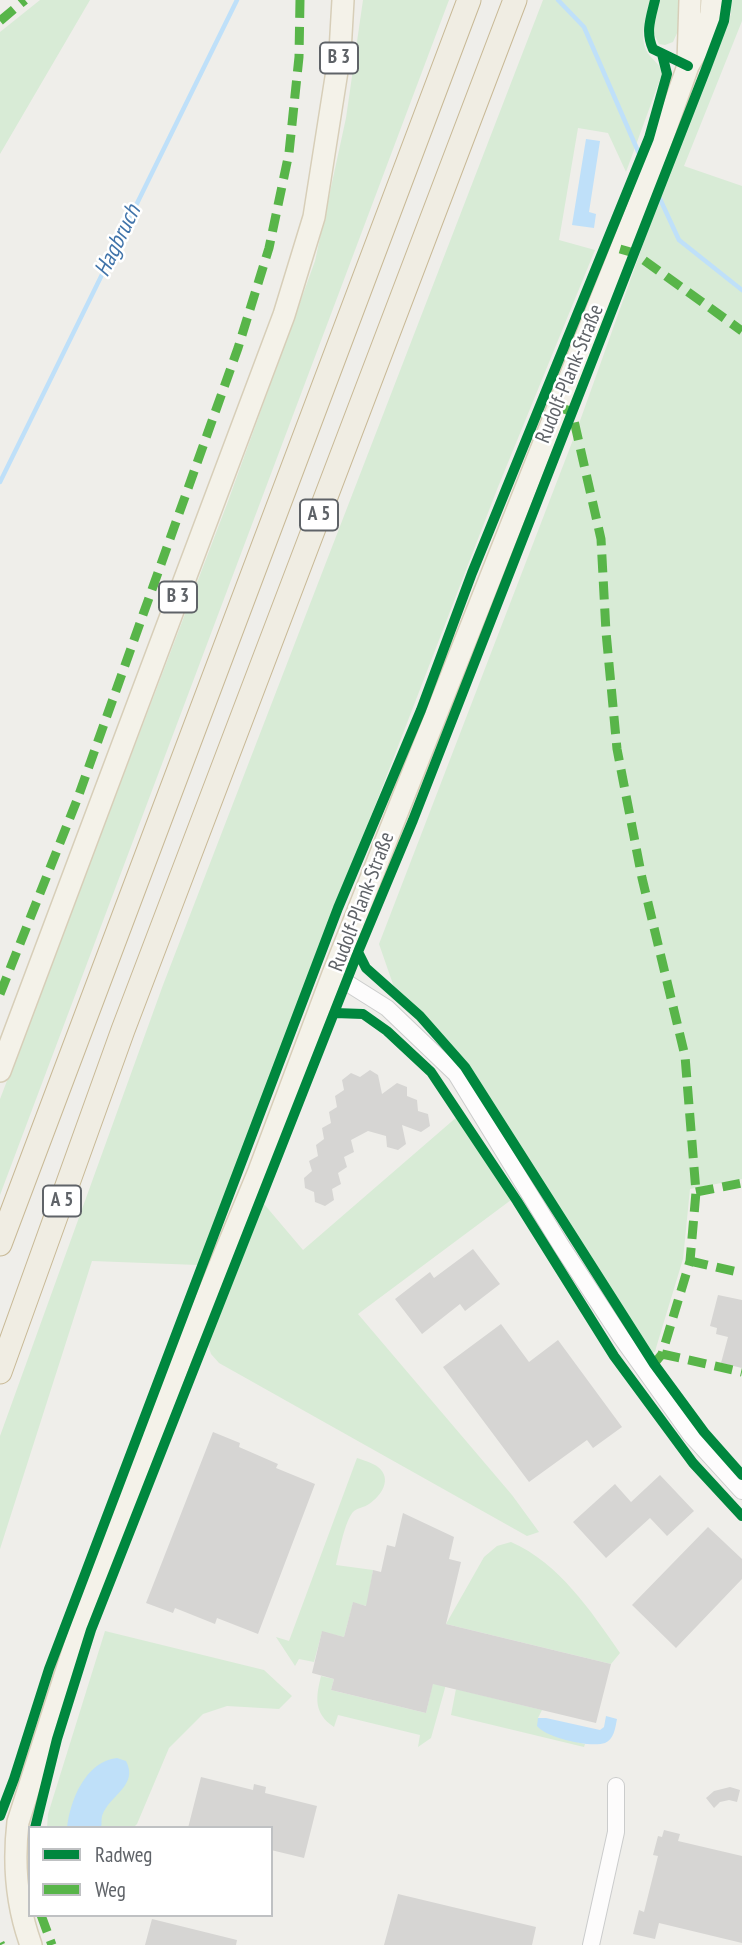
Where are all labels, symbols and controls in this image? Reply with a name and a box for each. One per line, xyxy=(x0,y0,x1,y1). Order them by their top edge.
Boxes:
road number: B 3 xyxy=(320,43,358,74)
water label: Hagbruch xyxy=(89,201,147,281)
street label: Rudolf-Plank-Straße xyxy=(531,301,609,447)
road number: A 5 xyxy=(300,500,338,530)
road number: B 3 xyxy=(159,582,197,612)
street label: Rudolf-Plank-Straße xyxy=(324,829,400,975)
road number: A 5 xyxy=(43,1186,81,1217)
legend xyxy=(28,1826,273,1917)
text: Radweg xyxy=(95,1841,152,1868)
text: Weg xyxy=(95,1876,126,1903)

